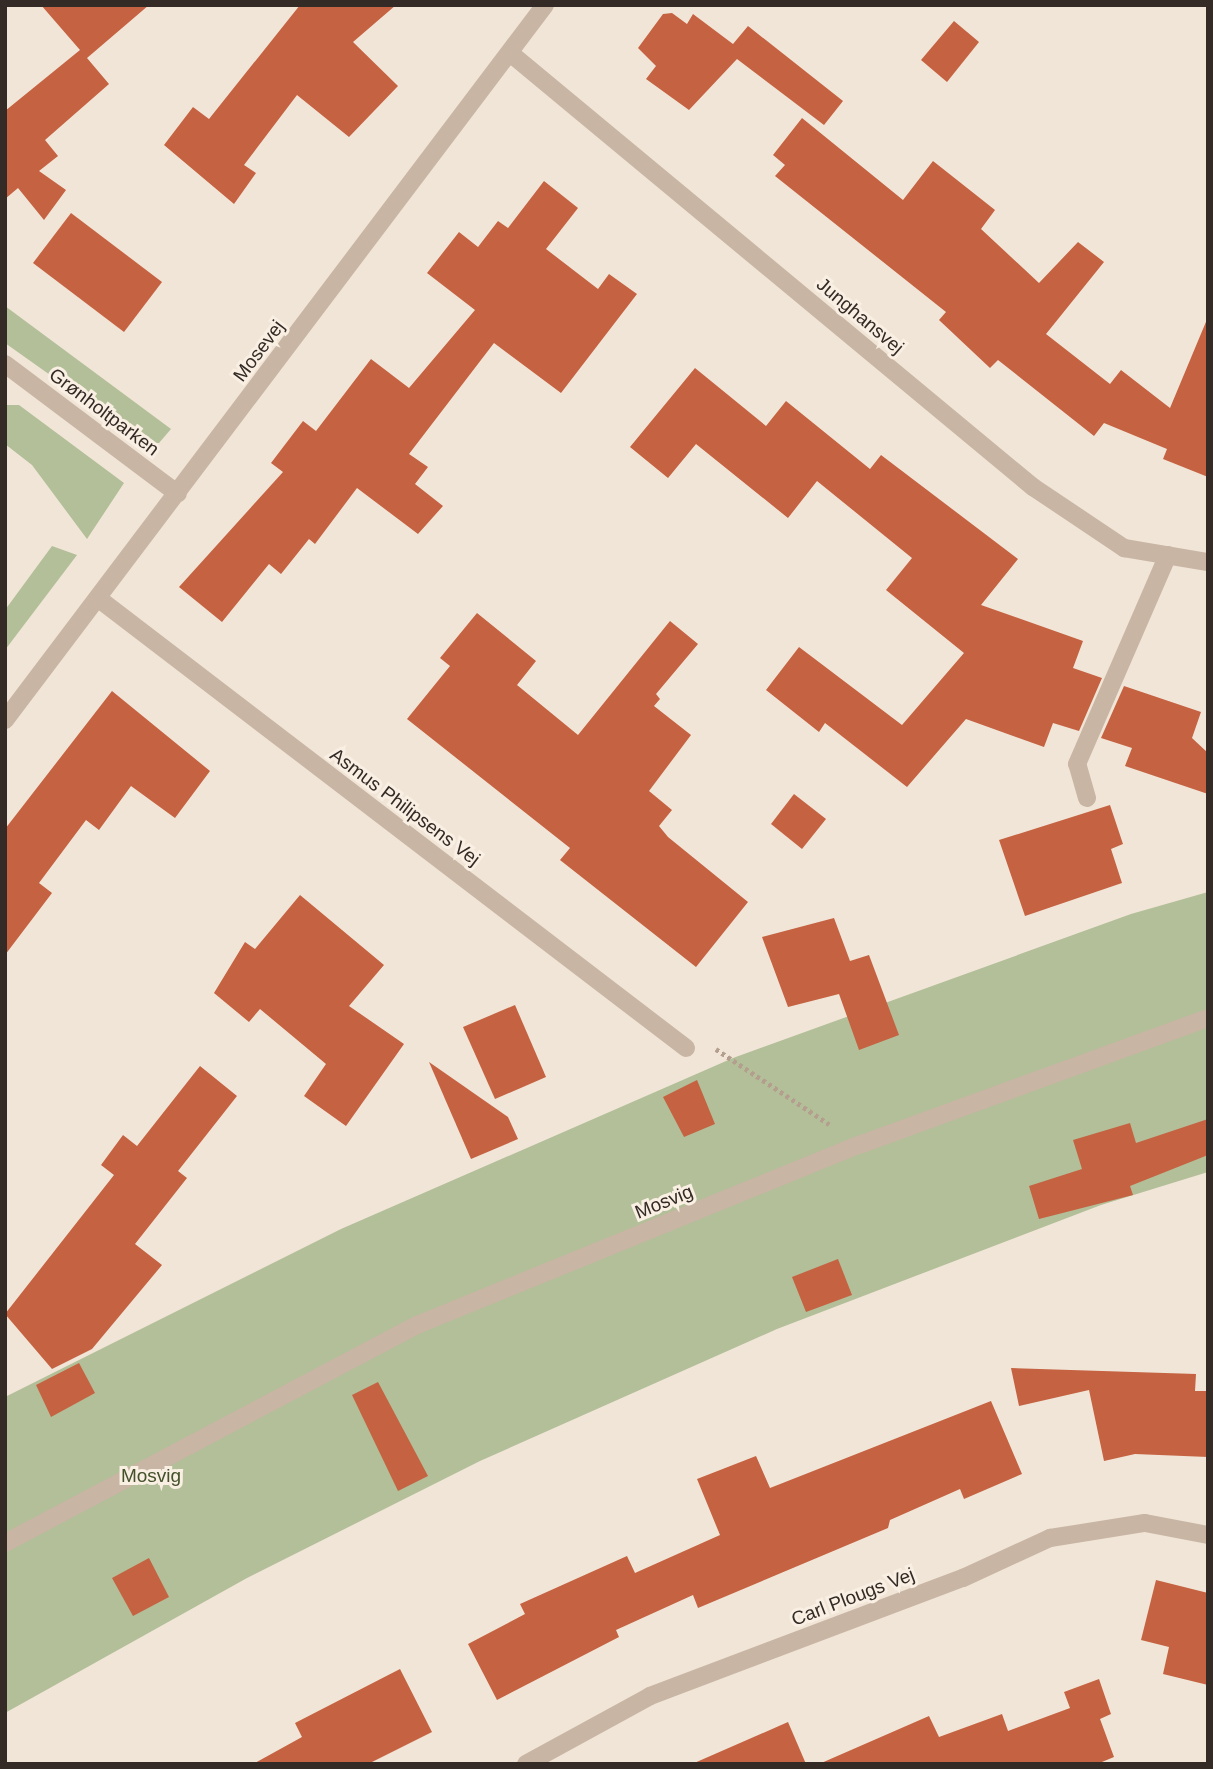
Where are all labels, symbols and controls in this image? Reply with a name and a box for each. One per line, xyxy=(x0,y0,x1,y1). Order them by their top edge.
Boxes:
street label: Junghansvej xyxy=(812,273,908,359)
street label: Mosevej xyxy=(229,316,289,386)
street label: Grønholtparken xyxy=(44,363,164,461)
street label: Asmus Philipsens Vej xyxy=(326,743,484,871)
street label: Mosvig xyxy=(632,1180,696,1224)
park label: Mosvig xyxy=(121,1465,181,1487)
street label: Carl Plougs Vej xyxy=(788,1563,918,1631)

